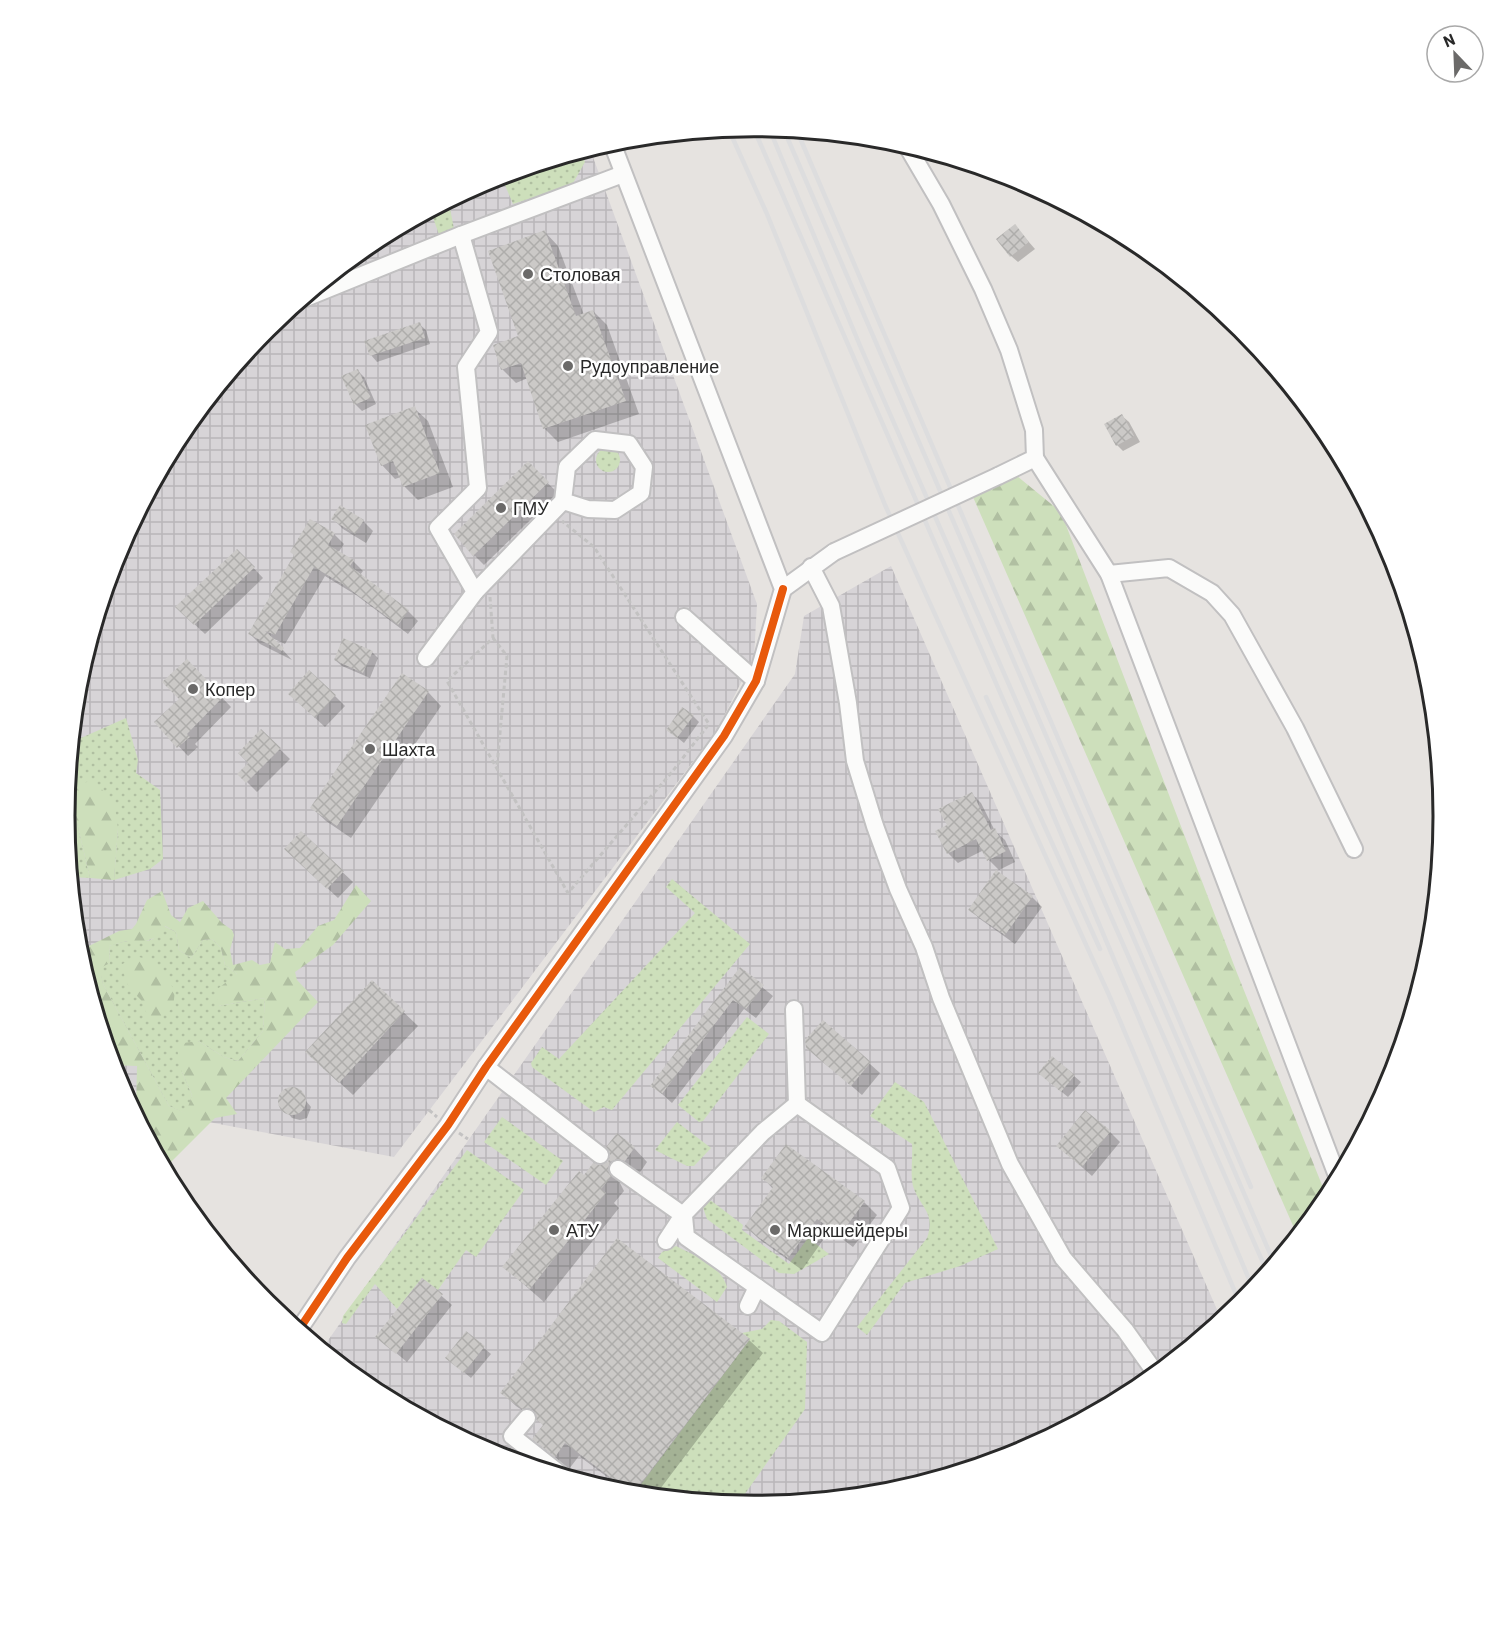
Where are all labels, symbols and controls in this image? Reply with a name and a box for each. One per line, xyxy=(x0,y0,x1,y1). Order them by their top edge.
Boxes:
north arrow xyxy=(1425,24,1485,84)
text: N xyxy=(1440,29,1458,51)
place label: Столовая xyxy=(540,263,621,285)
marker: Столовая xyxy=(521,267,535,281)
place label: Рудоуправление xyxy=(580,355,719,377)
marker: Рудоуправление xyxy=(561,359,575,373)
place label: ГМУ xyxy=(513,497,549,519)
marker: ГМУ xyxy=(494,501,508,515)
place label: Копер xyxy=(205,678,255,700)
marker: Копер xyxy=(186,682,200,696)
place label: Шахта xyxy=(382,738,436,760)
marker: Шахта xyxy=(363,742,377,756)
place label: АТУ xyxy=(566,1219,600,1241)
place label: Маркшейдеры xyxy=(787,1219,908,1241)
marker: АТУ xyxy=(547,1223,561,1237)
marker: Маркшейдеры xyxy=(768,1223,782,1237)

